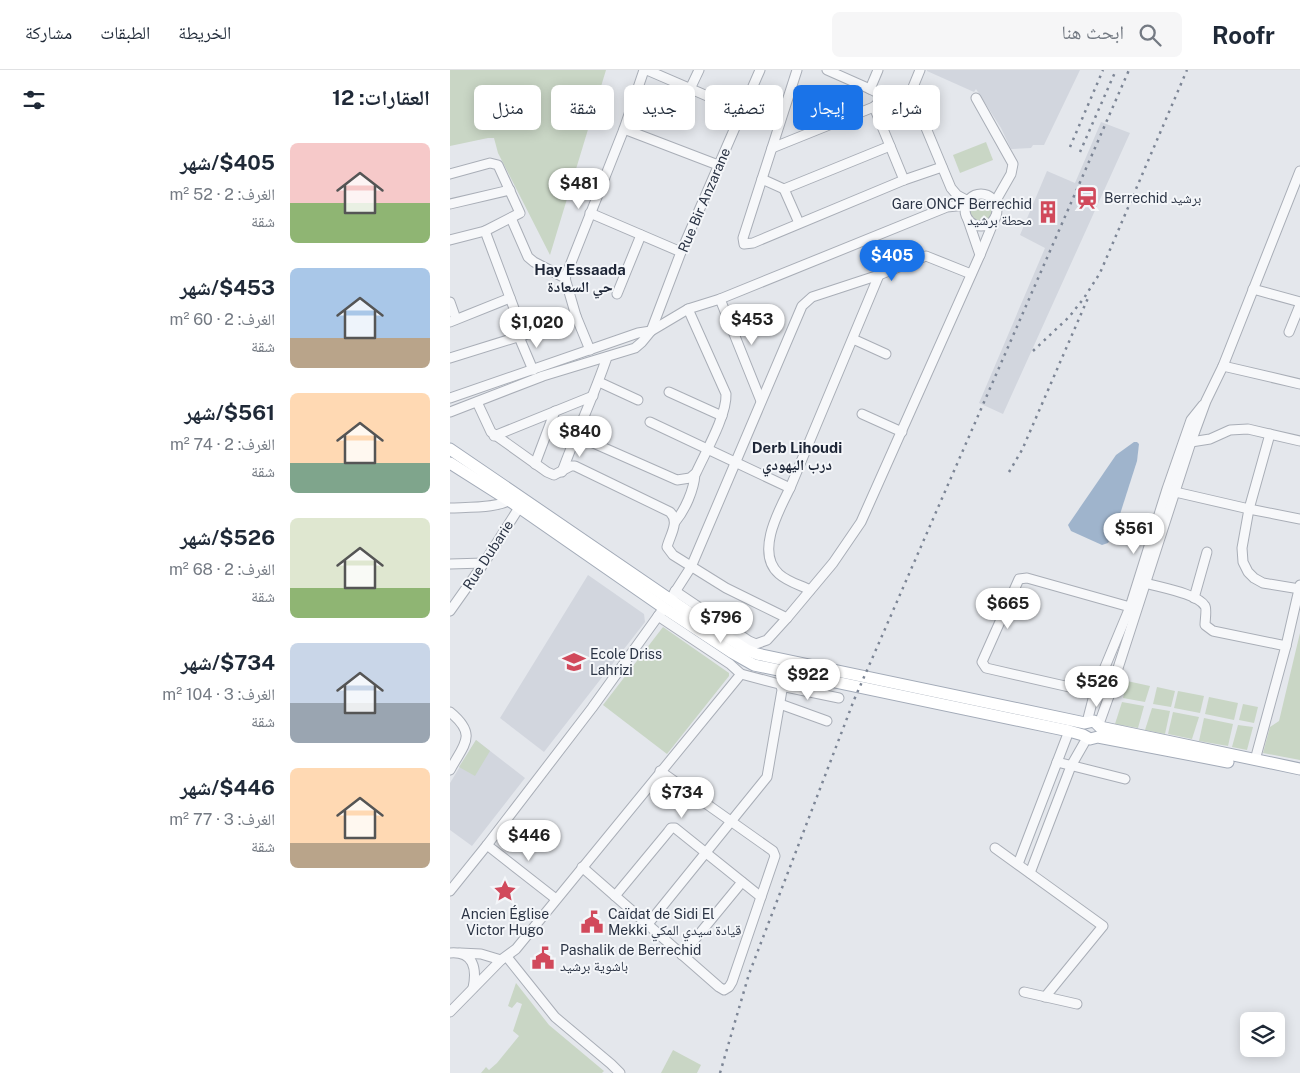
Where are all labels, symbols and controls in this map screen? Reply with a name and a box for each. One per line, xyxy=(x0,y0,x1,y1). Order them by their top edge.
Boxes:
search box xyxy=(832,12,1182,57)
text: ابحث هنا xyxy=(1062,21,1124,43)
icon: search xyxy=(1136,21,1164,49)
text: Roofr xyxy=(1212,21,1275,49)
text: مشاركة xyxy=(25,22,72,43)
text: الطبقات xyxy=(100,22,150,43)
text: الخريطة xyxy=(178,22,231,43)
text: العقارات: 12 xyxy=(332,85,430,110)
chip: منزل xyxy=(474,85,541,130)
chip: شقة xyxy=(551,85,614,130)
chip: جديد xyxy=(624,85,695,130)
chip: تصفية xyxy=(705,85,783,130)
chip: إيجار xyxy=(793,85,863,130)
chip: شراء xyxy=(873,85,940,130)
icon: filters xyxy=(20,86,48,114)
street label: Rue Bir Anzarane xyxy=(675,145,733,255)
text: $405/شهر xyxy=(180,150,275,175)
icon: home xyxy=(330,163,390,223)
pin: $481 xyxy=(549,168,609,210)
text: $481 xyxy=(560,174,598,193)
text: الغرف: 2 · 52 m² xyxy=(169,185,275,204)
station icon: Berrechid برشيد xyxy=(1074,185,1100,211)
place label: Berrechid برشيد xyxy=(1104,190,1201,207)
place label: Gare ONCF Berrechid محطة برشيد xyxy=(892,196,1032,229)
building icon: Gare ONCF Berrechid محطة برشيد xyxy=(1035,199,1061,225)
text: شقة xyxy=(251,212,275,231)
pin: $405 xyxy=(862,240,922,282)
text: $405 xyxy=(871,246,913,265)
district label: Hay Essaada حي السعادة xyxy=(534,261,626,298)
text: $453/شهر xyxy=(180,275,275,300)
icon: home xyxy=(330,288,390,348)
pin: $453 xyxy=(722,304,782,346)
pin: $1,020 xyxy=(496,306,578,349)
text: الغرف: 2 · 60 m² xyxy=(170,310,275,329)
text: $453 xyxy=(731,310,773,329)
text: $1,020 xyxy=(511,313,563,332)
text: شقة xyxy=(251,337,275,356)
text: $561/شهر xyxy=(184,400,275,425)
icon: home xyxy=(330,413,390,473)
pin: $840 xyxy=(550,416,610,458)
text: $840 xyxy=(559,422,601,441)
text: الغرف: 2 · 74 m² xyxy=(170,435,275,454)
district label: Derb Lihoudi درب اليهودي xyxy=(752,439,842,476)
text: شقة xyxy=(251,462,275,481)
pin: $561 xyxy=(1104,512,1164,555)
street label: Rue Dubarie xyxy=(460,517,516,593)
text: $561 xyxy=(1114,519,1154,538)
text: $526/شهر xyxy=(180,525,275,550)
icon: home xyxy=(330,538,390,598)
text: الغرف: 2 · 68 m² xyxy=(169,560,275,579)
text: شقة xyxy=(251,587,275,606)
pin: $665 xyxy=(978,588,1038,630)
text: $665 xyxy=(987,594,1029,613)
pin: $796 xyxy=(691,602,751,644)
text: $796 xyxy=(700,608,742,627)
place label: Ecole Driss Lahrizi xyxy=(590,646,662,678)
school or university icon: Ecole Driss Lahrizi xyxy=(561,649,587,675)
text: $734/شهر xyxy=(181,650,275,675)
pin: $922 xyxy=(778,658,838,701)
icon: home xyxy=(330,663,390,723)
text: $922 xyxy=(787,665,829,684)
pin: $526 xyxy=(1067,666,1127,708)
text: $526 xyxy=(1076,672,1118,691)
text: الغرف: 3 · 104 m² xyxy=(162,685,275,704)
text: شقة xyxy=(251,712,275,731)
text: $446/شهر xyxy=(180,775,275,800)
pin: $734 xyxy=(652,776,712,819)
text: $734 xyxy=(661,783,703,802)
icon: home xyxy=(330,788,390,848)
text: الغرف: 3 · 77 m² xyxy=(169,810,275,829)
pin: $446 xyxy=(499,820,559,862)
text: $446 xyxy=(508,826,550,845)
text: شقة xyxy=(251,837,275,856)
place icon: Ancien Église Victor Hugo xyxy=(492,878,518,904)
place label: Ancien Église Victor Hugo xyxy=(461,905,549,938)
place label: Caïdat de Sidi El Mekki قيادة سيدي المكي xyxy=(608,906,741,942)
public building icon: Caïdat de Sidi El Mekki قيادة سيدي المكي xyxy=(579,909,605,935)
place label: Pashalik de Berrechid باشوية برشيد xyxy=(560,942,701,975)
public building icon: Pashalik de Berrechid باشوية برشيد xyxy=(530,945,556,971)
map controls xyxy=(1240,1012,1285,1057)
button: layers xyxy=(1240,1012,1285,1057)

